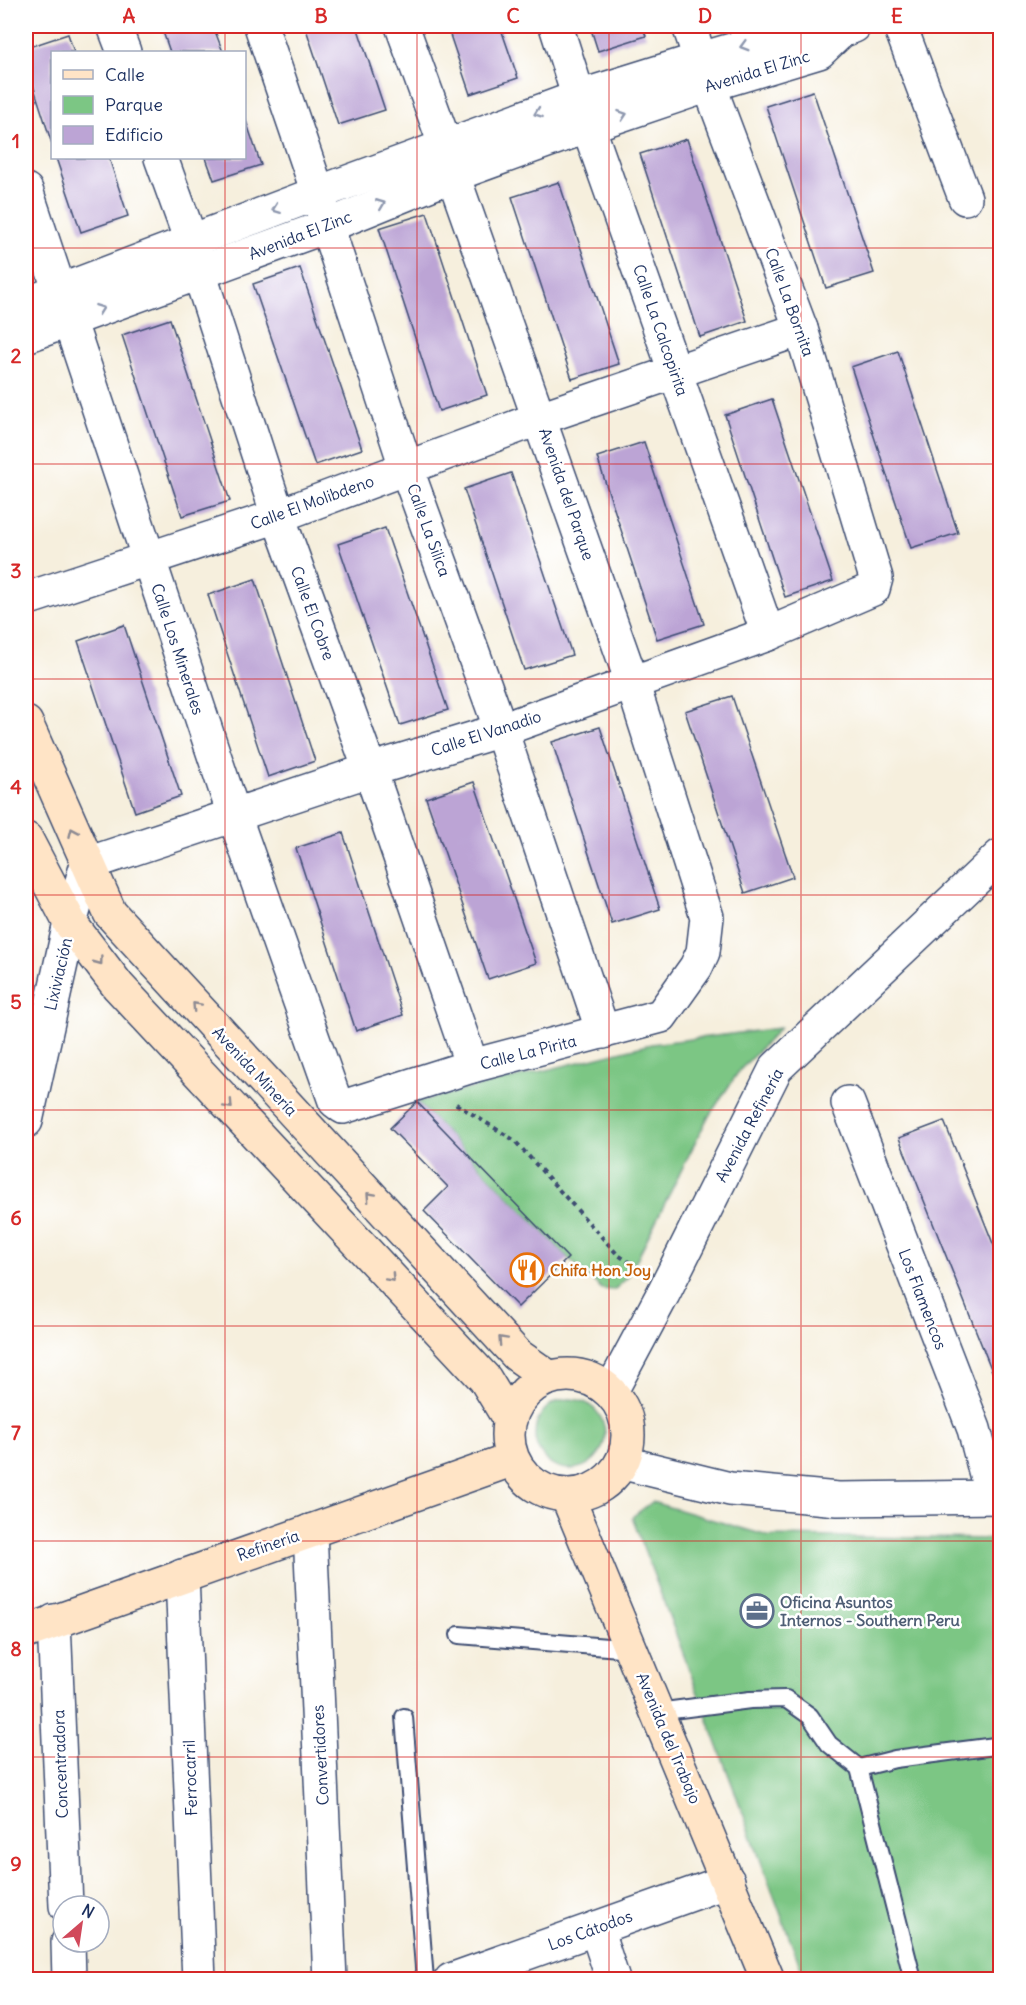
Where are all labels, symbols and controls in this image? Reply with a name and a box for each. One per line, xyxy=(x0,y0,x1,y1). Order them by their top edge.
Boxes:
text: A xyxy=(123,3,136,28)
text: B xyxy=(314,3,328,28)
text: C xyxy=(506,3,520,28)
text: D xyxy=(698,3,712,28)
text: E xyxy=(891,3,903,28)
one-way arrow xyxy=(739,39,750,51)
street label: Avenida El Zinc xyxy=(702,46,812,96)
legend xyxy=(51,51,246,159)
text: Calle xyxy=(105,63,145,86)
text: Parque xyxy=(105,93,163,116)
one-way arrow xyxy=(533,106,544,118)
one-way arrow xyxy=(617,109,628,122)
text: Edificio xyxy=(105,123,163,146)
text: 1 xyxy=(12,128,20,153)
one-way arrow xyxy=(375,199,386,211)
one-way arrow xyxy=(271,201,282,214)
street label: Avenida El Zinc xyxy=(246,206,354,264)
street label: Calle La Bornita xyxy=(761,245,819,359)
street label: Calle La Calcopirita xyxy=(629,261,693,399)
one-way arrow xyxy=(94,304,105,316)
text: 2 xyxy=(11,343,22,368)
street label: Avenida del Parque xyxy=(535,425,599,563)
street label: Calle El Molibdeno xyxy=(248,470,377,534)
street label: Calle La Silica xyxy=(403,481,455,579)
text: 3 xyxy=(10,558,22,583)
street label: Calle El Cobre xyxy=(287,563,339,663)
street label: Calle Los Minerales xyxy=(147,581,209,717)
street label: Calle El Vanadio xyxy=(428,706,544,760)
text: 4 xyxy=(10,774,22,799)
one-way arrow xyxy=(68,827,80,838)
street label: Lixiviación xyxy=(40,936,76,1012)
one-way arrow xyxy=(91,954,102,965)
text: 5 xyxy=(10,989,22,1014)
one-way arrow xyxy=(192,1003,203,1013)
street label: Avenida Minería xyxy=(208,1022,302,1120)
street label: Calle La Pirita xyxy=(478,1030,578,1074)
street label: Avenida Refinería xyxy=(711,1065,787,1185)
one-way arrow xyxy=(222,1098,233,1109)
one-way arrow xyxy=(366,1192,377,1203)
text: 6 xyxy=(10,1205,22,1230)
street label: Los Flamencos xyxy=(895,1246,951,1352)
restaurant icon: Chifa Hon Joy xyxy=(509,1252,545,1288)
place label: Chifa Hon Joy xyxy=(550,1260,651,1281)
one-way arrow xyxy=(384,1272,395,1282)
one-way arrow xyxy=(498,1336,509,1346)
text: 7 xyxy=(11,1420,21,1445)
street label: Refinería xyxy=(234,1525,302,1565)
place label: Oficina Asuntos Internos - Southern Peru xyxy=(780,1592,961,1630)
office icon: Oficina Asuntos Internos - Southern Peru xyxy=(739,1593,775,1629)
text: 8 xyxy=(10,1636,22,1661)
street label: Avenida del Trabajo xyxy=(632,1669,706,1807)
street label: Convertidores xyxy=(307,1704,333,1806)
street label: Concentradora xyxy=(48,1709,72,1819)
street label: Ferrocarril xyxy=(179,1740,201,1816)
text: 9 xyxy=(10,1851,22,1876)
north arrow xyxy=(51,1894,111,1954)
text: N xyxy=(79,1899,98,1922)
street label: Los Cátodos xyxy=(545,1906,635,1954)

